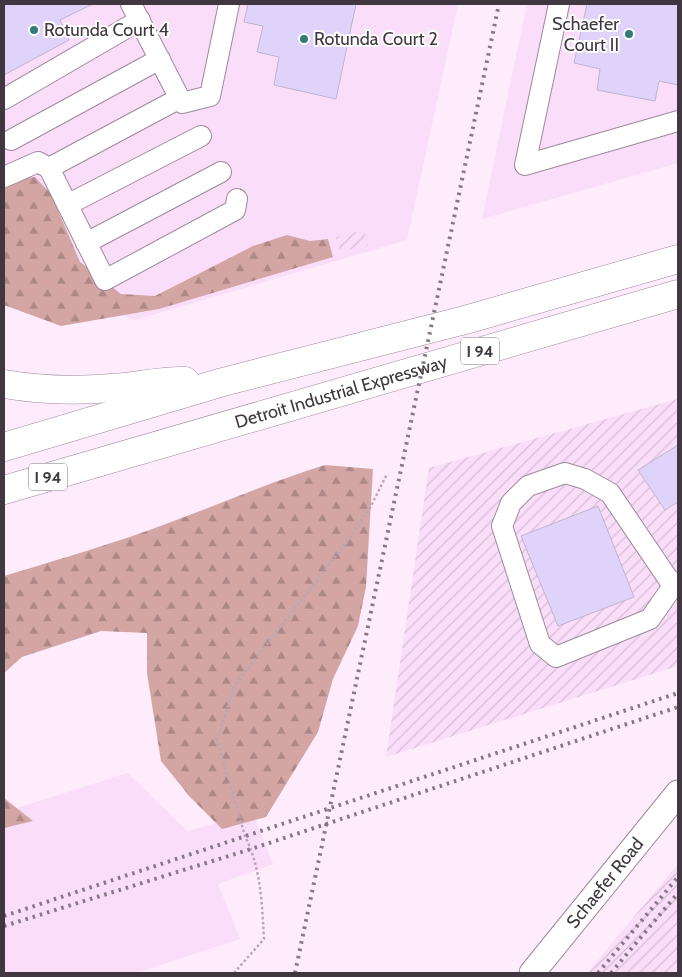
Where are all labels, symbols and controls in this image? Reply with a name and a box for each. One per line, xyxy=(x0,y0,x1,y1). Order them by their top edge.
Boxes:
place label: Schaefer Court II xyxy=(552,13,619,56)
place label: Rotunda Court 4 xyxy=(44,19,169,41)
marker: Rotunda Court 4 xyxy=(28,24,40,36)
place label: Rotunda Court 2 xyxy=(314,28,438,50)
marker: Schaefer Court II xyxy=(623,28,635,40)
marker: Rotunda Court 2 xyxy=(298,33,310,45)
road number: I 94 xyxy=(461,338,499,364)
street label: Detroit Industrial Expressway xyxy=(232,351,450,433)
road number: I 94 xyxy=(29,464,67,491)
street label: Schaefer Road xyxy=(562,833,648,933)

